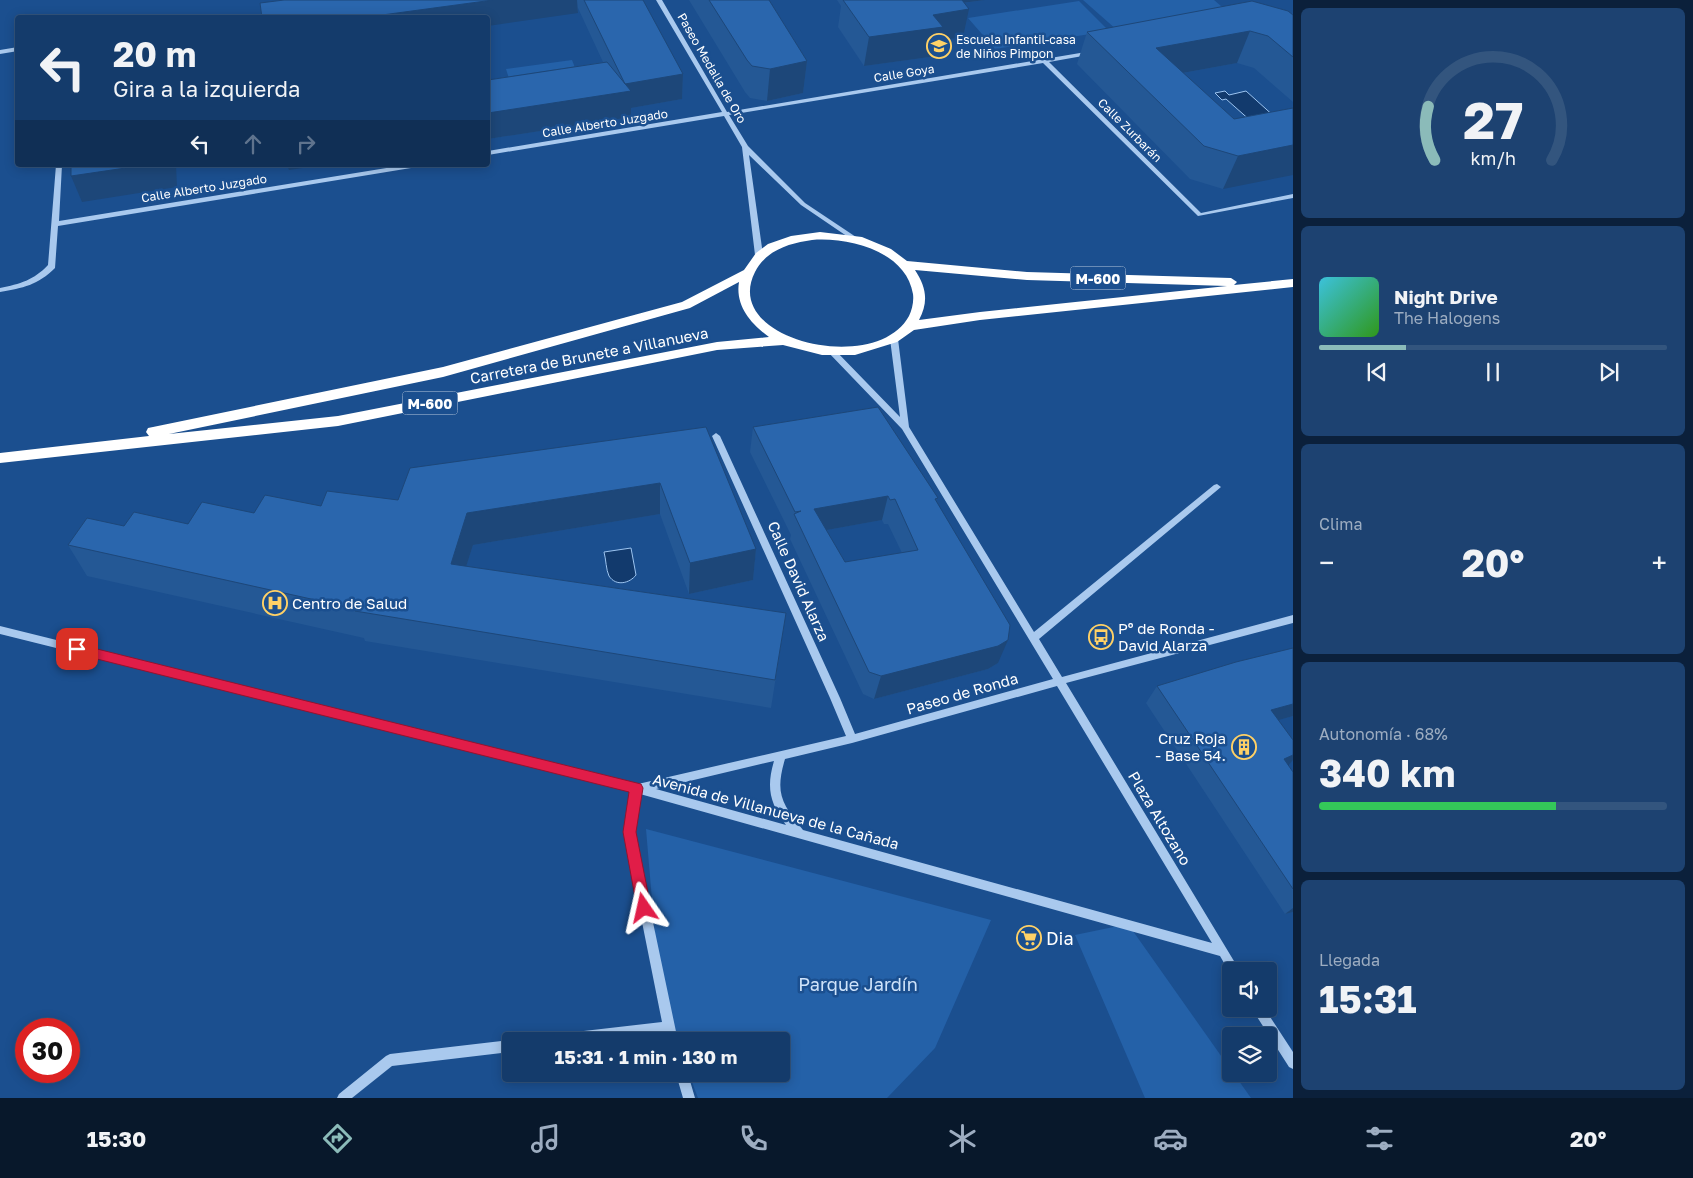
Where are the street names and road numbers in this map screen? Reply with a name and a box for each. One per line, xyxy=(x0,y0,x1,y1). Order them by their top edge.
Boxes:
street label: Paseo Medalla de Oro xyxy=(674,10,750,126)
street label: Calle Goya xyxy=(873,61,935,85)
street label: Calle Zurbarán xyxy=(1095,95,1165,165)
street label: Calle Alberto Juzgado xyxy=(541,106,669,140)
street label: Calle Alberto Juzgado xyxy=(140,171,268,205)
road number: M-600 xyxy=(1070,266,1126,290)
street label: Carretera de Brunete a Villanueva xyxy=(468,323,710,387)
road number: M-600 xyxy=(402,392,458,414)
street label: Calle David Alarza xyxy=(764,518,834,644)
street label: Paseo de Ronda xyxy=(904,668,1020,718)
street label: Plaza Altozano xyxy=(1125,768,1195,868)
street label: Avenida de Villanueva de la Cañada xyxy=(651,769,901,853)

